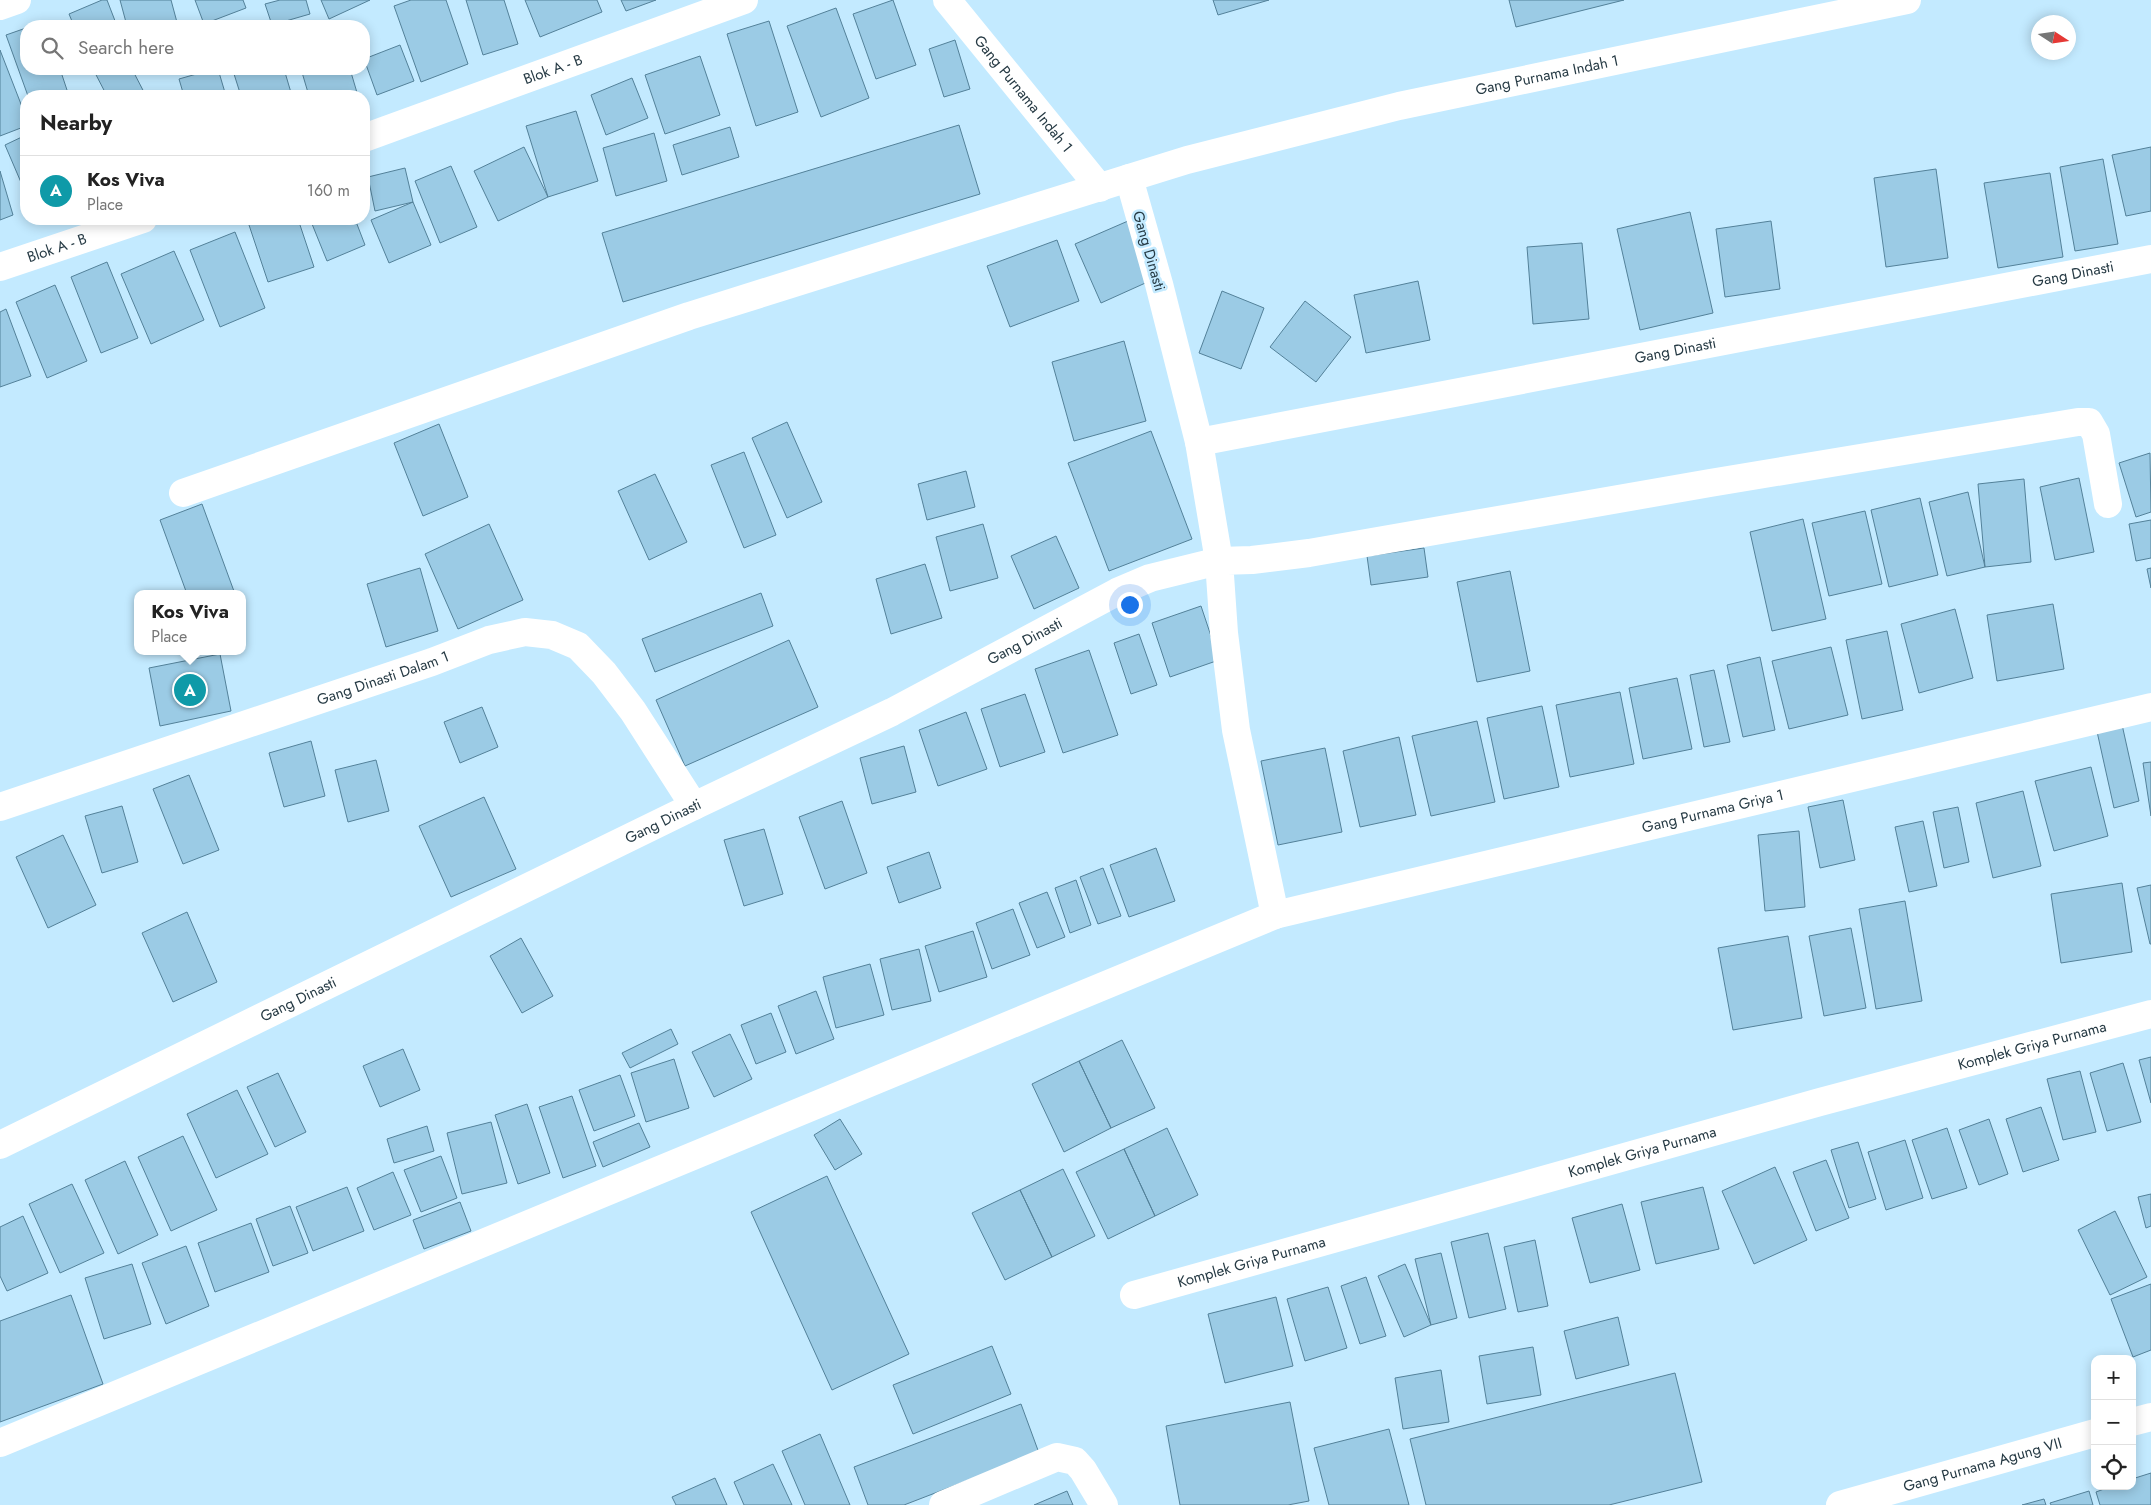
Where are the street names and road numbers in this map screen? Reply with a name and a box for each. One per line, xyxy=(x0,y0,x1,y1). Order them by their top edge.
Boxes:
street label: Gang Purnama Indah 1 xyxy=(969,30,1078,157)
street label: Blok A - B xyxy=(520,49,586,90)
street label: Gang Purnama Indah 1 xyxy=(1473,49,1621,101)
street label: Gang Dinasti xyxy=(1127,208,1171,294)
street label: Blok A - B xyxy=(24,228,90,268)
street label: Gang Dinasti xyxy=(2030,255,2116,293)
street label: Gang Dinasti xyxy=(1633,332,1718,369)
street label: Gang Dinasti xyxy=(983,612,1066,670)
street label: Gang Dinasti Dalam 1 xyxy=(314,645,452,711)
street label: Gang Purnama Griya 1 xyxy=(1640,784,1786,839)
street label: Gang Dinasti xyxy=(621,793,705,849)
street label: Gang Dinasti xyxy=(256,971,340,1027)
street label: Komplek Griya Purnama xyxy=(1955,1015,2109,1076)
street label: Komplek Griya Purnama xyxy=(1566,1121,1719,1183)
street label: Komplek Griya Purnama xyxy=(1175,1231,1328,1293)
street label: Gang Purnama Agung VII xyxy=(1901,1432,2064,1498)

